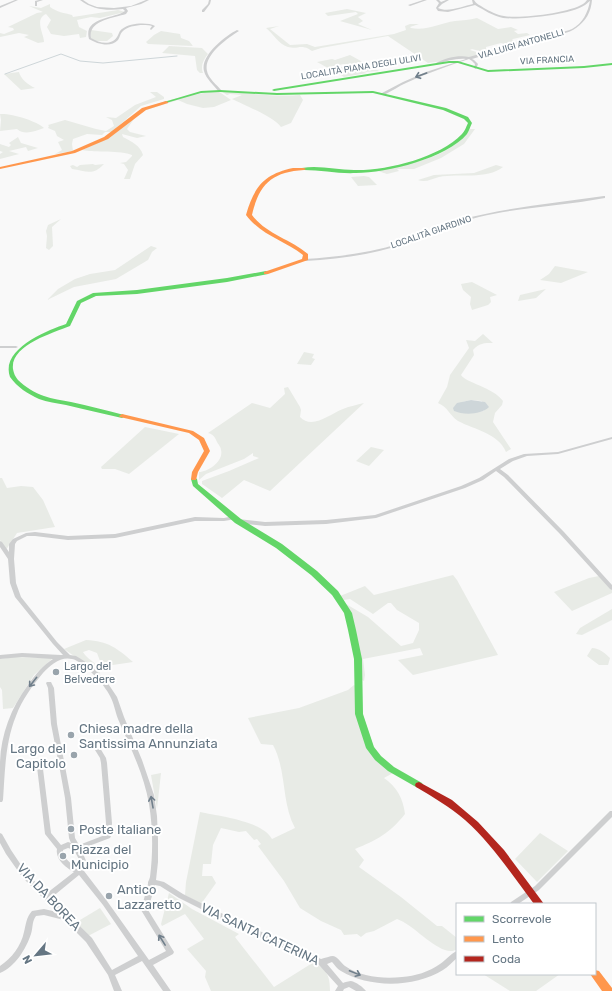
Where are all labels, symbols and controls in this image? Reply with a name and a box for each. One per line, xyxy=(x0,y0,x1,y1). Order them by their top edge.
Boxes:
street label: VIA LUIGI ANTONELLI xyxy=(477,27,565,61)
street label: LOCALITÀ PIANA DEGLI ULIVI xyxy=(300,52,422,81)
street label: VIA FRANCIA xyxy=(520,54,574,66)
one-way arrow xyxy=(416,72,428,80)
street label: LOCALITÀ GIARDINO xyxy=(389,213,473,251)
place label: Largo del Belvedere xyxy=(64,660,115,686)
marker: Largo del Belvedere xyxy=(51,667,61,677)
one-way arrow xyxy=(29,677,37,688)
place label: Chiesa madre della Santissima Annunziata xyxy=(79,721,218,751)
marker: Chiesa madre della Santissima Annunziata xyxy=(66,730,76,740)
place label: Largo del Capitolo xyxy=(10,741,66,771)
marker: Largo del Capitolo xyxy=(69,750,79,760)
one-way arrow xyxy=(147,796,155,809)
place label: Poste Italiane xyxy=(79,822,161,837)
marker: Poste Italiane xyxy=(66,824,76,834)
place label: Piazza del Municipio xyxy=(71,842,131,872)
marker: Piazza del Municipio xyxy=(58,851,68,861)
street label: VIA DA BOREA xyxy=(14,860,84,934)
place label: Antico Lazzaretto xyxy=(117,882,182,912)
marker: Antico Lazzaretto xyxy=(104,891,114,901)
street label: VIA SANTA CATERINA xyxy=(198,900,322,968)
legend xyxy=(456,903,596,975)
text: Scorrevole xyxy=(492,912,552,926)
text: Lento xyxy=(492,932,524,946)
one-way arrow xyxy=(158,934,166,946)
north arrow xyxy=(16,935,56,975)
text: Coda xyxy=(492,952,521,966)
text: N xyxy=(20,953,35,966)
one-way arrow xyxy=(348,970,360,978)

